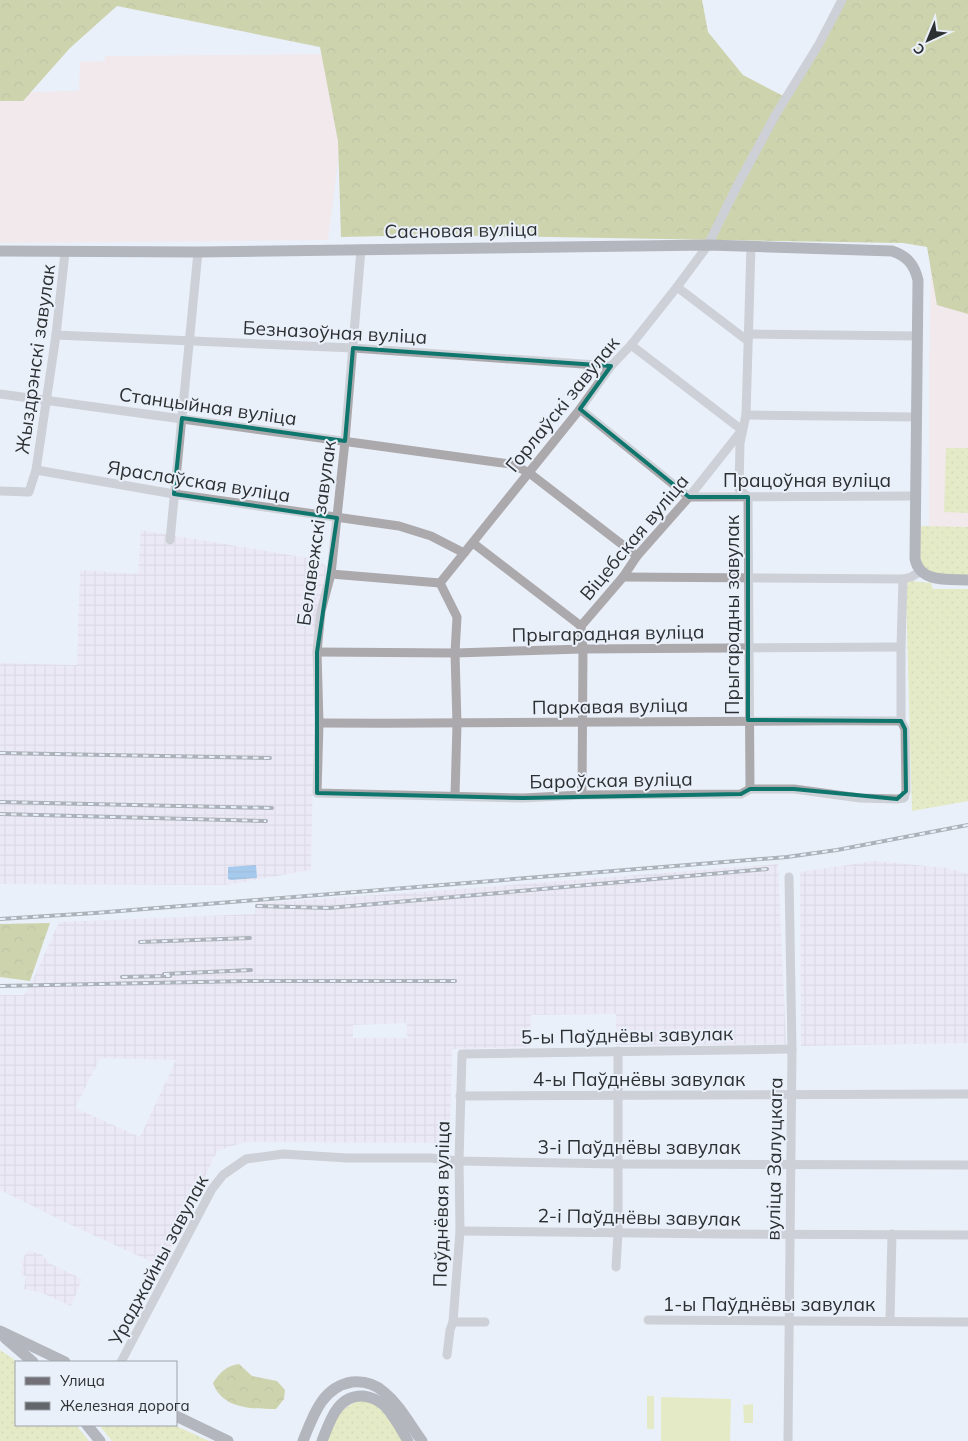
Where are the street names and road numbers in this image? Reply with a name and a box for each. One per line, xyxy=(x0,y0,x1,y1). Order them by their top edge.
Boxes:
street label: Сасновая вуліца xyxy=(384,217,538,243)
street label: Жыздрэнскі завулак xyxy=(10,262,60,455)
street label: Безназоўная вуліца xyxy=(242,315,428,349)
street label: Горлаўскі завулак xyxy=(500,331,625,477)
street label: Станцыйная вуліца xyxy=(118,382,298,430)
street label: Белавежскі завулак xyxy=(291,438,341,627)
street label: Яраслаўская вуліца xyxy=(106,455,292,507)
street label: Працоўная вуліца xyxy=(723,468,891,492)
street label: Віцебская вуліца xyxy=(574,469,694,605)
street label: Прыгарадны завулак xyxy=(720,514,744,715)
street label: Прыгарадная вуліца xyxy=(511,619,705,647)
street label: Паркавая вуліца xyxy=(532,693,688,719)
street label: Бароўская вуліца xyxy=(529,767,693,793)
street label: 5-ы Паўднёвы завулак xyxy=(521,1021,734,1049)
street label: 4-ы Паўднёвы завулак xyxy=(533,1067,746,1091)
street label: вуліца Залуцкага xyxy=(761,1077,787,1241)
street label: Паўднёвая вуліца xyxy=(428,1121,454,1287)
street label: 3-і Паўднёвы завулак xyxy=(537,1135,741,1159)
street label: Ураджайны завулак xyxy=(102,1170,213,1350)
street label: 2-і Паўднёвы завулак xyxy=(537,1203,741,1231)
street label: 1-ы Паўднёвы завулак xyxy=(663,1292,876,1316)

